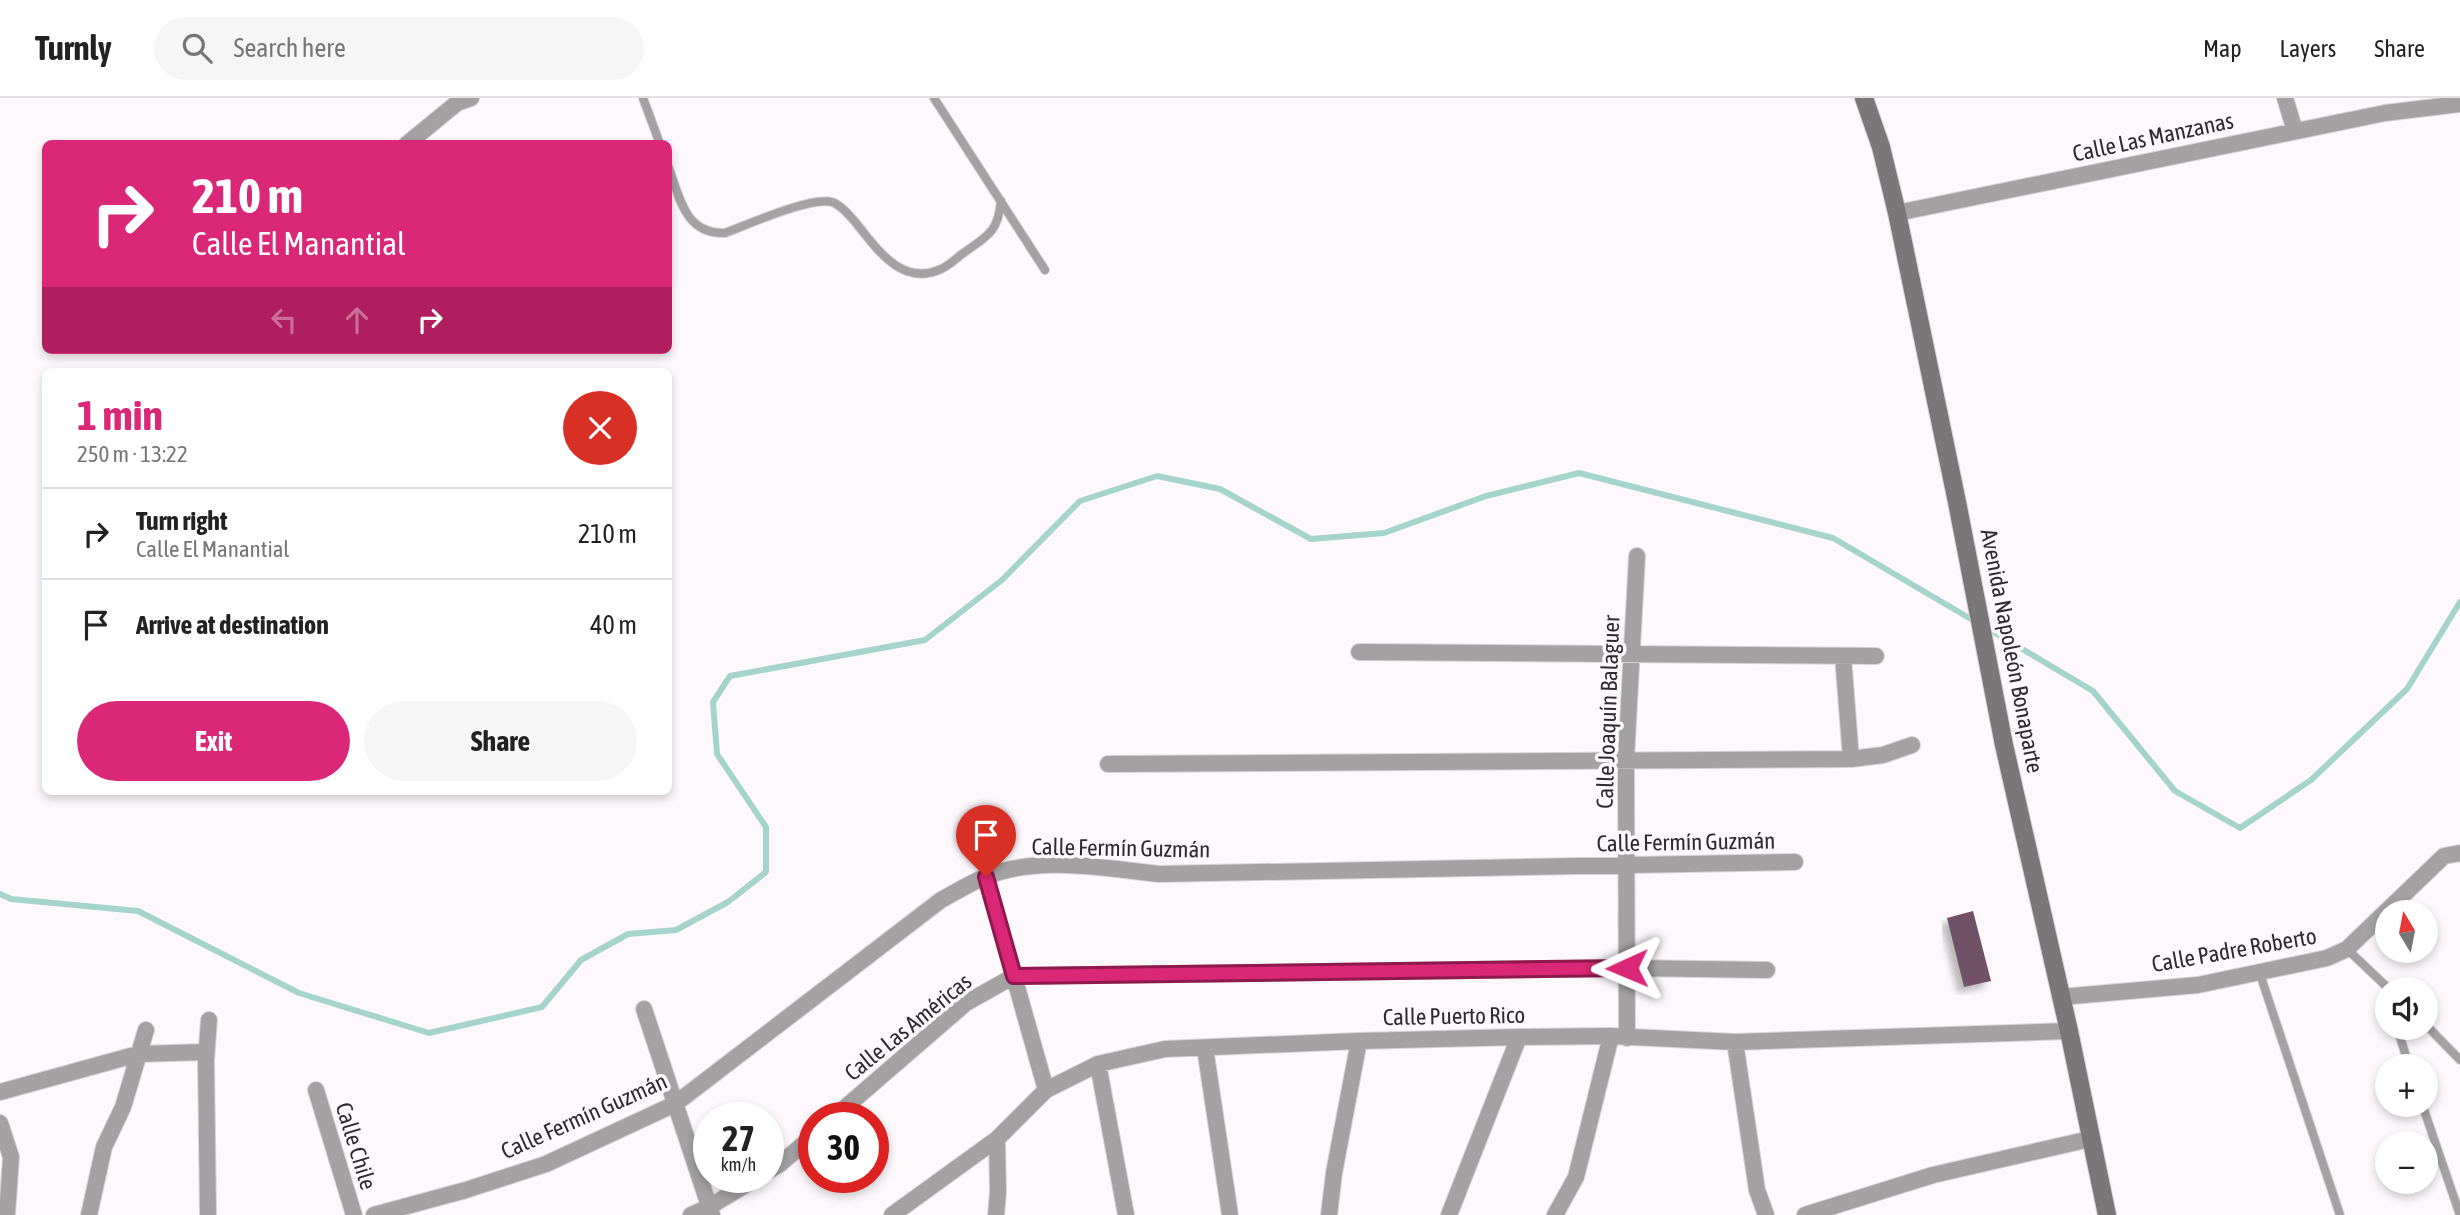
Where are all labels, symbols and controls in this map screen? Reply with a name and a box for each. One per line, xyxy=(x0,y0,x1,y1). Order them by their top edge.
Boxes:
search box xyxy=(154,17,644,80)
text: Turnly xyxy=(35,29,112,67)
icon: search xyxy=(178,29,216,67)
text: Search here xyxy=(234,33,346,63)
text: Map xyxy=(2203,35,2242,62)
text: Layers xyxy=(2280,35,2336,62)
text: Share xyxy=(2374,35,2425,62)
street label: Calle Las Manzanas xyxy=(2070,107,2236,167)
text: 210 m xyxy=(192,167,303,223)
icon: right xyxy=(77,168,168,259)
text: Calle El Manantial xyxy=(192,225,406,262)
icon: left xyxy=(265,301,303,339)
icon: ahead xyxy=(338,301,376,339)
icon: right xyxy=(411,301,449,339)
text: 1 min xyxy=(77,391,163,439)
button: close xyxy=(563,391,637,465)
text: 250 m · 13:22 xyxy=(77,441,188,467)
text: Turn right xyxy=(136,506,227,536)
icon: right xyxy=(77,515,115,553)
text: 210 m xyxy=(578,519,637,549)
street label: Avenida Napoleón Bonaparte xyxy=(1976,527,2048,775)
text: Calle El Manantial xyxy=(136,536,289,562)
icon: arrive xyxy=(77,606,115,644)
text: Arrive at destination xyxy=(136,610,329,640)
text: 40 m xyxy=(590,610,637,640)
street label: Calle Joaquín Balaguer xyxy=(1592,614,1624,809)
button: Exit xyxy=(77,701,350,781)
button: Share xyxy=(364,701,637,781)
pin xyxy=(956,805,1016,877)
icon: arrive xyxy=(967,816,1005,854)
street label: Calle Fermín Guzmán xyxy=(1596,827,1776,857)
street label: Calle Fermín Guzmán xyxy=(1031,833,1211,863)
north arrow xyxy=(2375,900,2438,962)
map controls xyxy=(2375,900,2438,1194)
street label: Calle Padre Roberto xyxy=(2150,923,2318,977)
position arrow xyxy=(1590,931,1664,1005)
street label: Calle Las Américas xyxy=(840,968,976,1086)
button: sound xyxy=(2375,977,2438,1040)
street label: Calle Puerto Rico xyxy=(1383,1002,1525,1030)
button: + xyxy=(2375,1054,2438,1117)
street label: Calle Fermín Guzmán xyxy=(497,1068,671,1164)
street label: Calle Chile xyxy=(330,1099,382,1193)
speed limit sign: 30 xyxy=(798,1102,889,1193)
text: 27 xyxy=(722,1118,755,1158)
button: − xyxy=(2375,1131,2438,1194)
text: km/h xyxy=(721,1154,756,1175)

